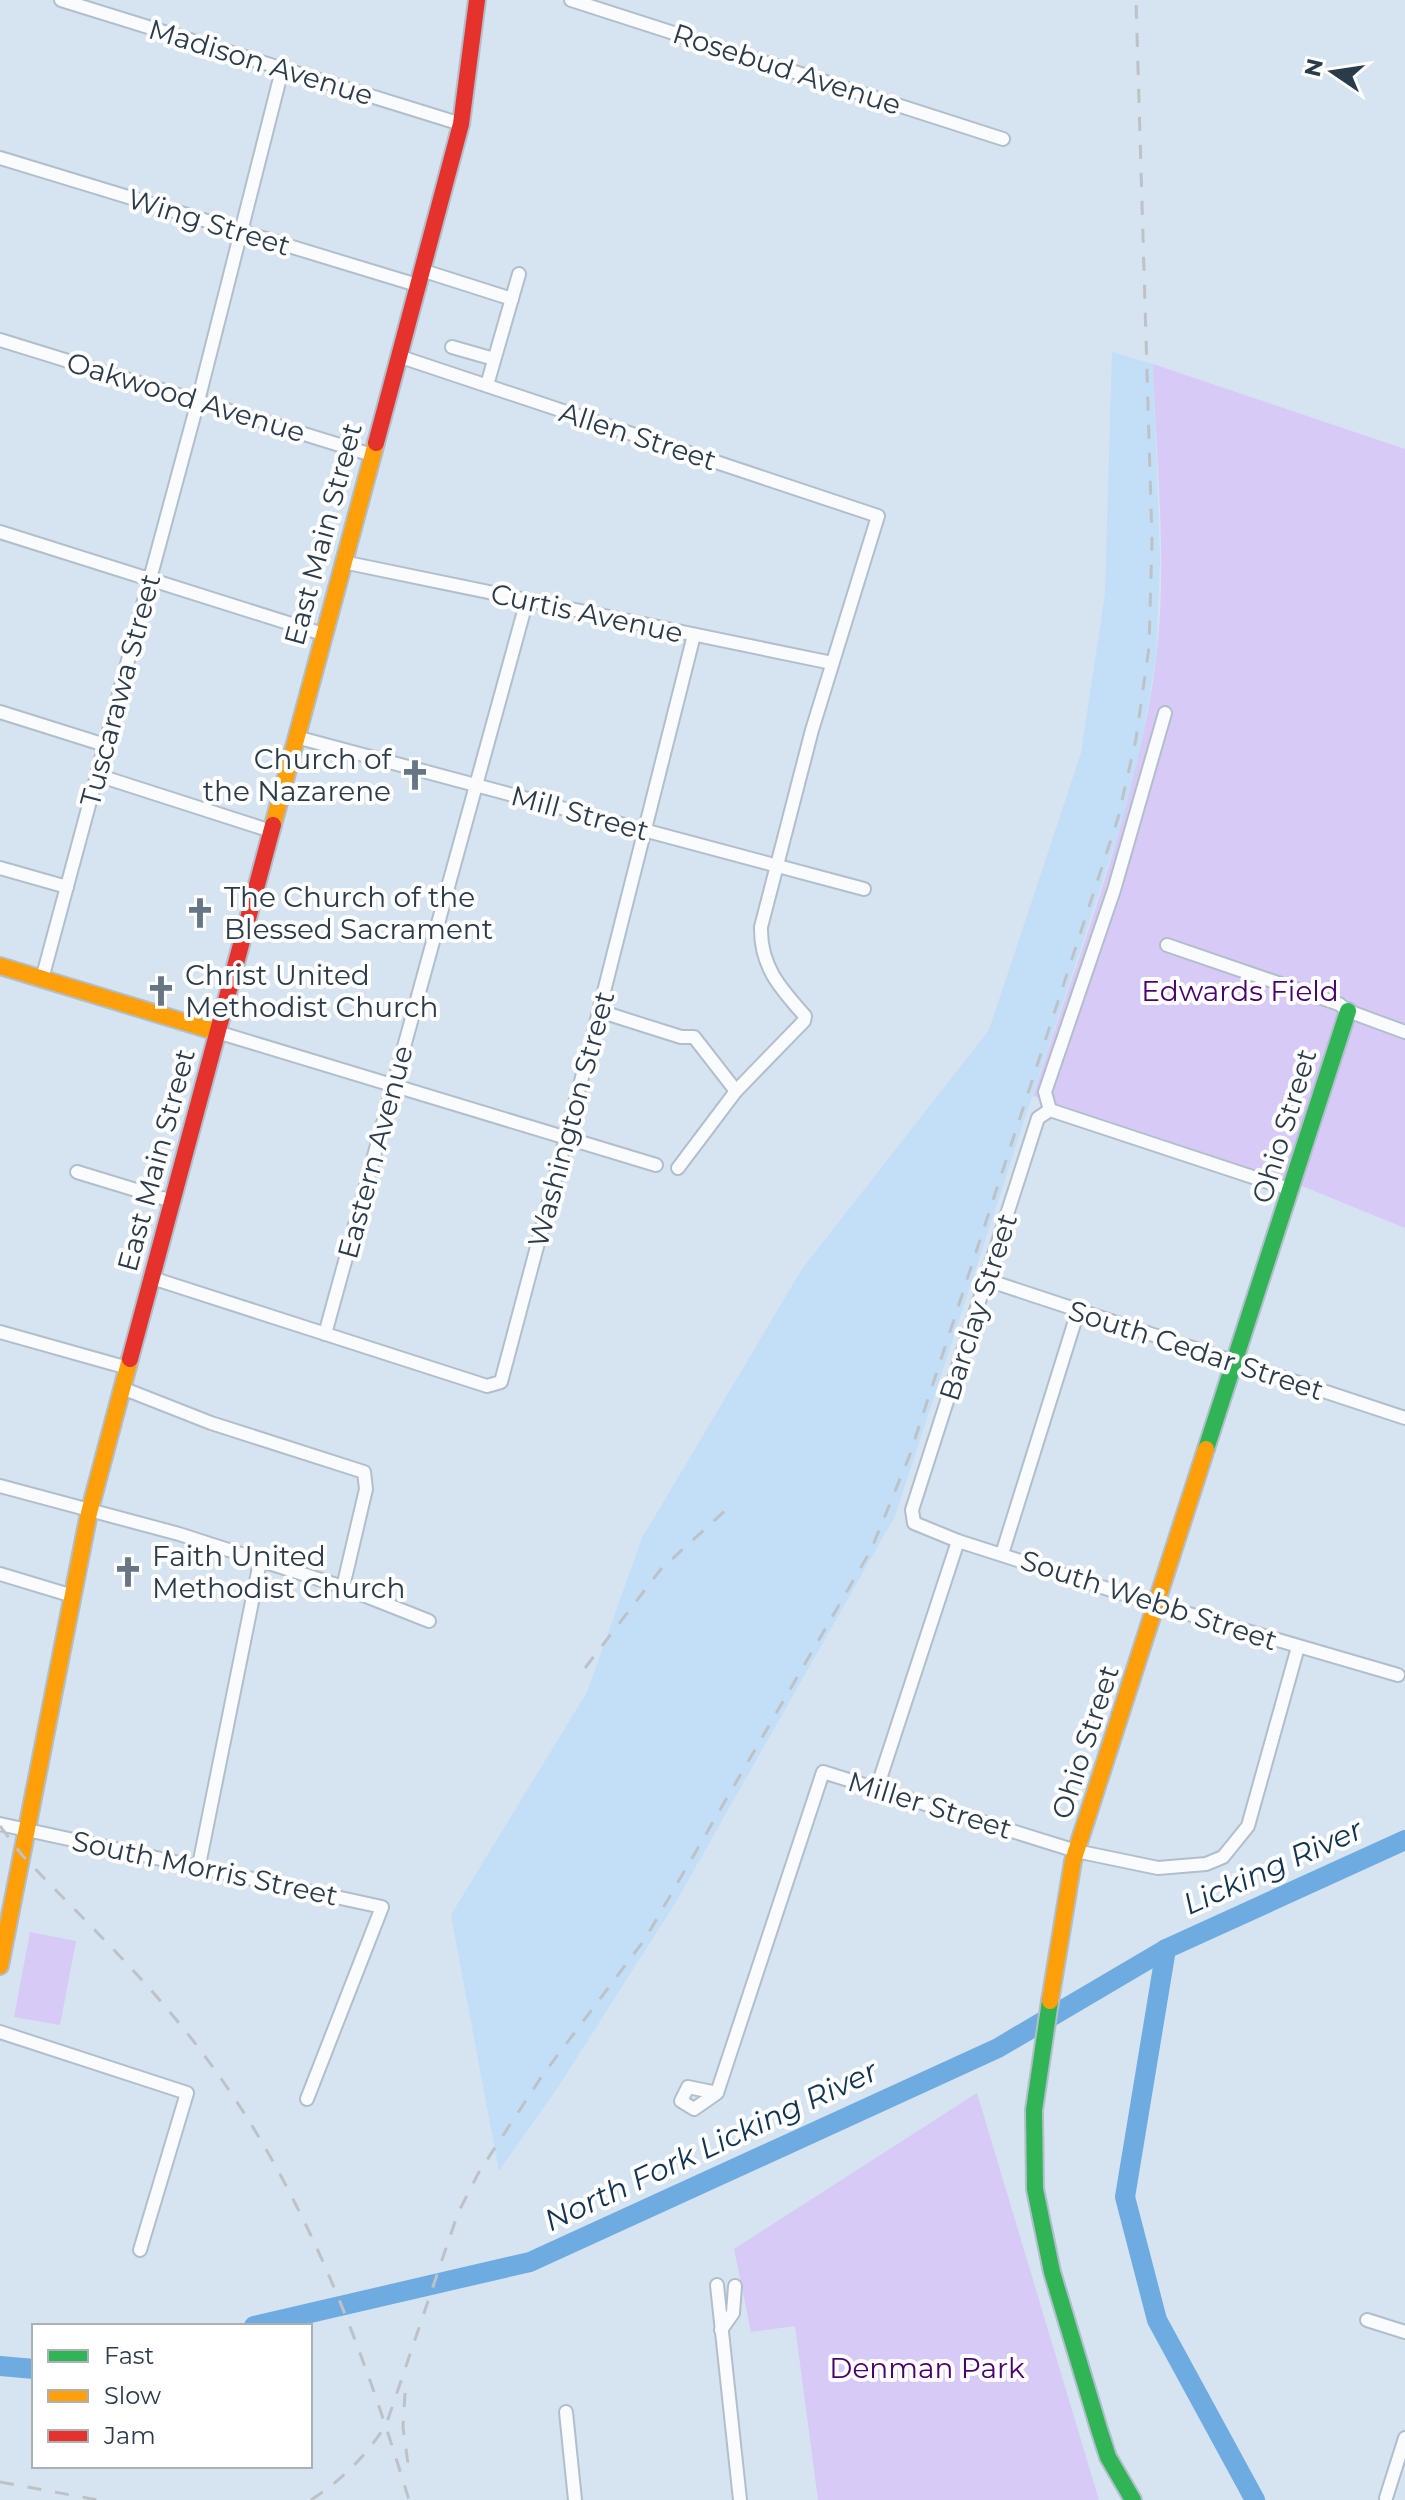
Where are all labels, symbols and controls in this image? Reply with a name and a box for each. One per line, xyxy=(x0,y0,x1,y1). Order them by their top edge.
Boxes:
street label: Madison Avenue xyxy=(145,12,377,112)
street label: Rosebud Avenue xyxy=(668,16,906,122)
north arrow xyxy=(1293,32,1373,112)
text: N xyxy=(1299,56,1329,79)
street label: Wing Street xyxy=(124,181,294,263)
street label: Oakwood Avenue xyxy=(63,345,309,449)
street label: Allen Street xyxy=(555,395,721,477)
street label: East Main Street xyxy=(277,419,369,649)
street label: Tuscarawa Street xyxy=(73,570,167,810)
street label: Curtis Avenue xyxy=(488,576,686,650)
place label: Church of the Nazarene xyxy=(203,742,393,808)
church icon: Church of the Nazarene xyxy=(398,758,432,792)
street label: Mill Street xyxy=(507,778,653,848)
place label: The Church of the Blessed Sacrament xyxy=(224,880,493,946)
church icon: The Church of the Blessed Sacrament xyxy=(183,896,217,930)
place label: Christ United Methodist Church xyxy=(185,958,438,1024)
church icon: Christ United Methodist Church xyxy=(144,974,178,1008)
park label: Edwards Field xyxy=(1141,974,1339,1008)
street label: Washington Street xyxy=(520,987,622,1251)
street label: Eastern Avenue xyxy=(330,1042,420,1262)
street label: East Main Street xyxy=(110,1045,202,1275)
street label: Ohio Street xyxy=(1244,1045,1324,1207)
street label: Barclay Street xyxy=(932,1209,1024,1405)
street label: South Cedar Street xyxy=(1064,1293,1328,1407)
place label: Faith United Methodist Church xyxy=(152,1539,405,1605)
street label: South Webb Street xyxy=(1016,1542,1282,1658)
church icon: Faith United Methodist Church xyxy=(111,1555,145,1589)
street label: Ohio Street xyxy=(1044,1661,1126,1823)
street label: Miller Street xyxy=(844,1764,1016,1846)
water label: Licking River xyxy=(1177,1810,1369,1923)
street label: South Morris Street xyxy=(69,1823,341,1913)
water label: North Fork Licking River xyxy=(538,2052,884,2239)
legend xyxy=(32,2324,312,2468)
text: Fast xyxy=(104,2341,155,2370)
park label: Denman Park xyxy=(829,2351,1025,2385)
text: Slow xyxy=(104,2381,161,2410)
text: Jam xyxy=(103,2421,156,2450)

